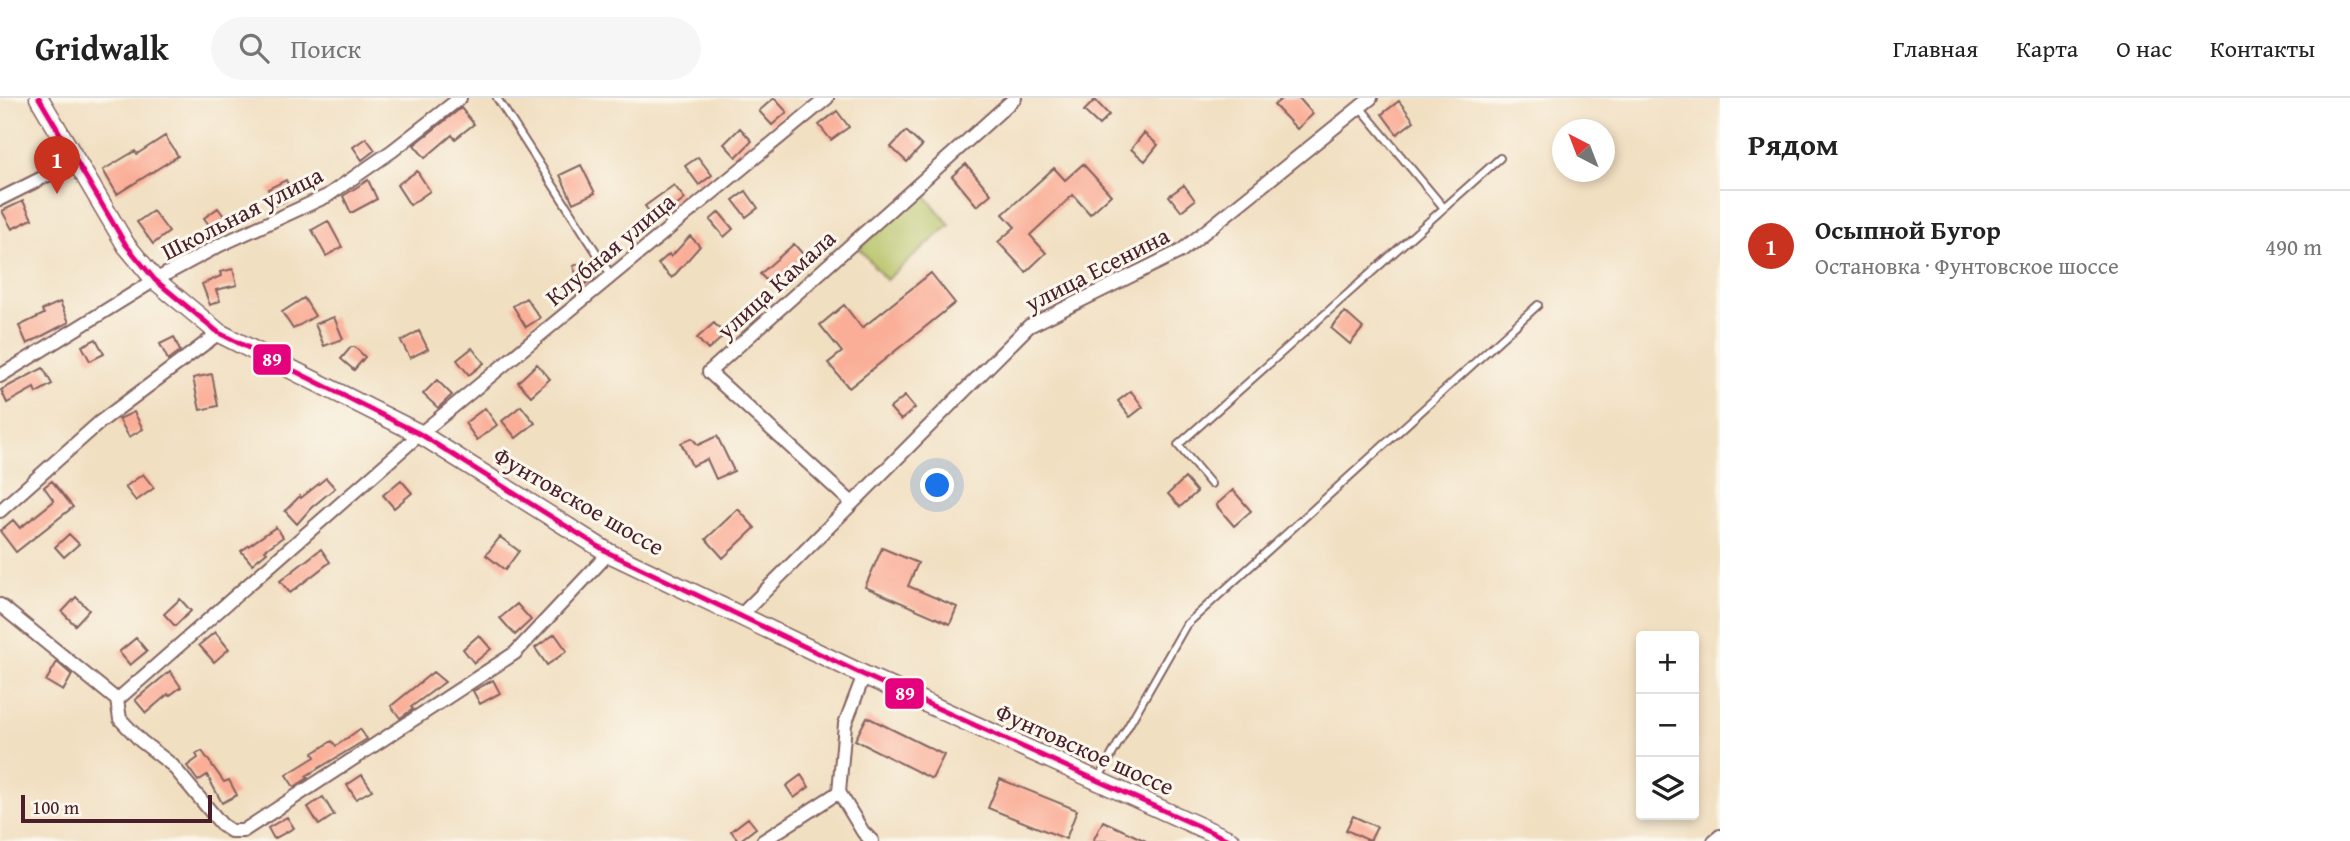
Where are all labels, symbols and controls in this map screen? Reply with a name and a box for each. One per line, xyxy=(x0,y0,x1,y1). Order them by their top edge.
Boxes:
search box xyxy=(211,17,701,80)
text: Gridwalk xyxy=(35,24,169,72)
icon: search xyxy=(235,29,273,67)
text: Поиск xyxy=(291,29,361,68)
text: Главная xyxy=(1893,31,1978,66)
text: Карта xyxy=(2016,31,2078,66)
text: О нас xyxy=(2116,31,2172,66)
text: Контакты xyxy=(2210,31,2315,66)
north arrow xyxy=(1552,119,1615,182)
text: Рядом xyxy=(1748,122,1839,166)
pin: 1 xyxy=(34,136,80,194)
street label: Школьная улица xyxy=(155,157,329,269)
street label: Клубная улица xyxy=(537,184,683,314)
text: Осыпной Бугор xyxy=(1815,210,2001,249)
street label: улица Есенина xyxy=(1018,217,1176,321)
street label: улица Камала xyxy=(708,221,844,348)
text: 1 xyxy=(1765,230,1777,263)
text: 490 m xyxy=(2265,230,2322,263)
text: Остановка · Фунтовское шоссе xyxy=(1815,249,2119,282)
line badge: 89 xyxy=(252,343,292,376)
text: 89 xyxy=(262,345,282,373)
street label: Фунтовское шоссе xyxy=(487,438,671,564)
your location xyxy=(920,468,954,502)
map controls xyxy=(1636,631,1699,820)
button: + xyxy=(1636,631,1699,694)
line badge: 89 xyxy=(884,677,925,710)
text: 89 xyxy=(895,679,915,707)
street label: Фунтовское шоссе xyxy=(990,694,1180,804)
button: − xyxy=(1636,694,1699,757)
button: layers xyxy=(1636,757,1699,820)
scale bar xyxy=(21,792,212,824)
text: 100 m xyxy=(32,793,79,821)

